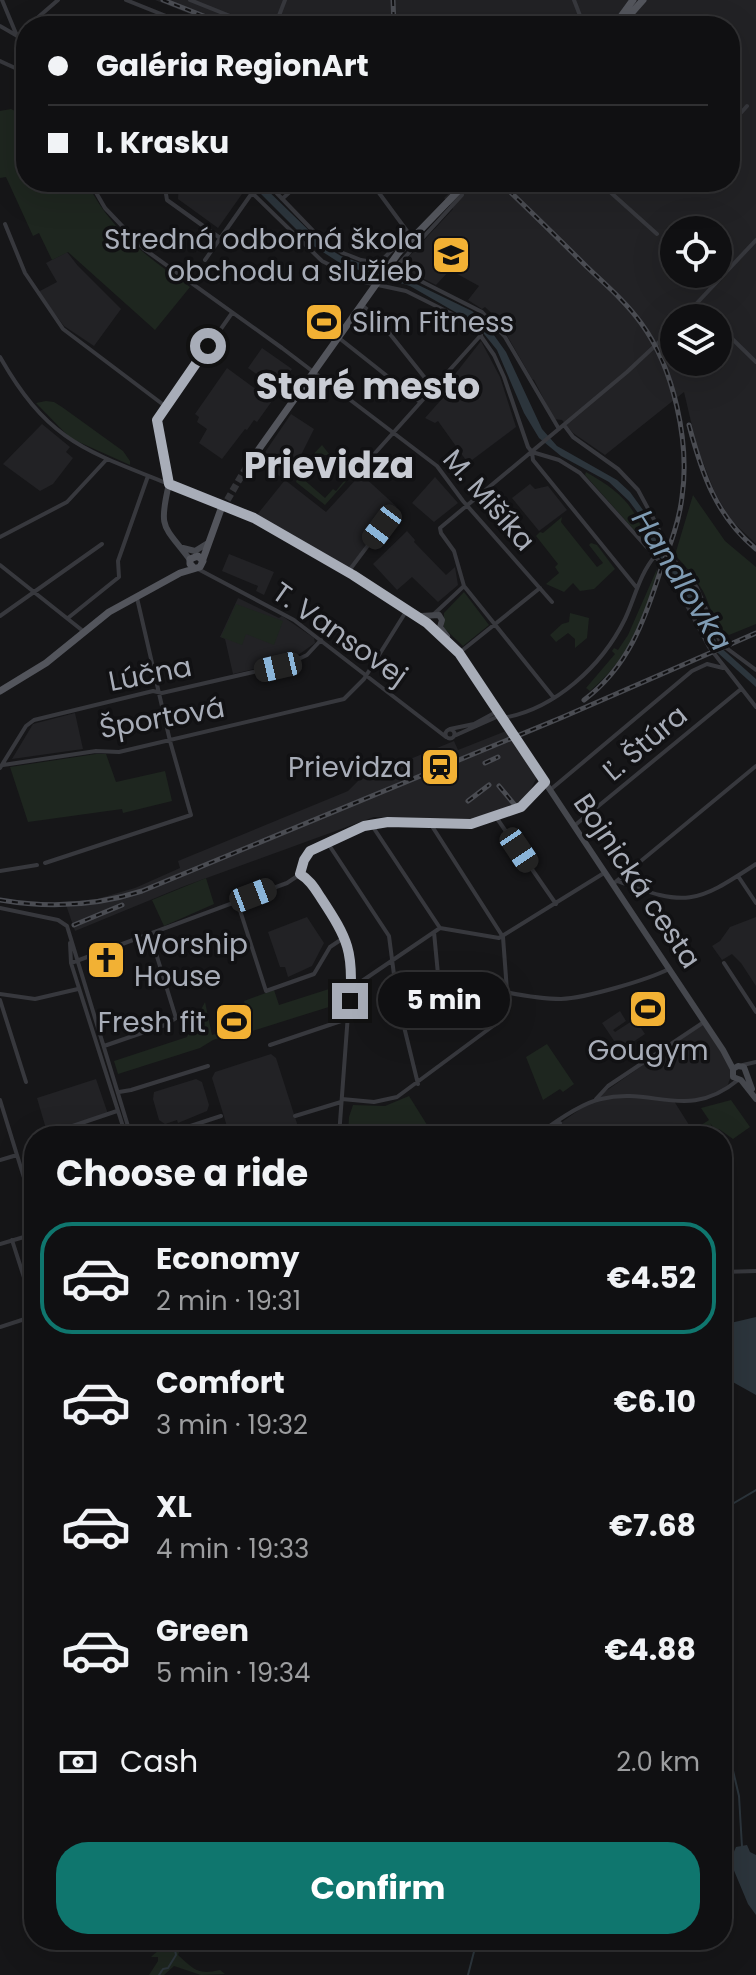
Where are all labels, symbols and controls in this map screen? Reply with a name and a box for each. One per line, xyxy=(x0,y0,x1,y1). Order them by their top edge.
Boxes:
text: Galéria RegionArt xyxy=(96,44,369,87)
text: I. Krasku xyxy=(96,121,229,164)
map controls xyxy=(660,216,732,376)
button: locate xyxy=(660,216,732,288)
place label: Stredná odborná škola obchodu a služieb xyxy=(104,220,423,291)
school or university icon: Stredná odborná škola obchodu a služieb xyxy=(430,234,472,276)
sports icon: Slim Fitness xyxy=(303,301,345,343)
place label: Slim Fitness xyxy=(352,303,514,342)
button: layers xyxy=(660,304,732,376)
route start xyxy=(190,328,226,364)
district label: Staré mesto xyxy=(256,361,480,412)
district label: Prievidza xyxy=(244,440,414,491)
street label: M. Mišíka xyxy=(434,441,544,559)
car xyxy=(358,501,406,553)
water label: Handlovka xyxy=(621,501,743,659)
street label: T. Vansovej xyxy=(265,573,415,695)
street label: Lúčna xyxy=(105,647,195,701)
car xyxy=(252,650,304,684)
street label: Športová xyxy=(96,688,228,748)
street label: Ľ. Štúra xyxy=(594,696,696,790)
station icon: Prievidza xyxy=(419,746,461,788)
place label: Prievidza xyxy=(288,748,412,787)
street label: Bojnická cesta xyxy=(564,786,710,976)
car xyxy=(496,823,542,877)
car xyxy=(226,875,280,915)
place label: Worship House xyxy=(134,925,248,996)
church icon: Worship House xyxy=(85,939,127,981)
callout: 5 min xyxy=(378,973,510,1029)
text: 5 min xyxy=(406,982,482,1018)
route end xyxy=(332,983,368,1019)
sports icon: Gougym xyxy=(627,988,669,1030)
sports icon: Fresh fit xyxy=(213,1001,255,1043)
place label: Fresh fit xyxy=(98,1003,206,1042)
place label: Gougym xyxy=(587,1031,709,1070)
text: Choose a ride xyxy=(56,1148,308,1199)
text: Economy xyxy=(156,1237,300,1280)
icon: car xyxy=(60,1242,132,1314)
text: €4.52 xyxy=(607,1256,696,1299)
text: 2 min · 19:31 xyxy=(156,1283,301,1319)
text: Comfort xyxy=(156,1361,285,1404)
icon: car xyxy=(60,1366,132,1438)
text: €6.10 xyxy=(614,1380,696,1423)
text: 3 min · 19:32 xyxy=(156,1407,308,1443)
text: XL xyxy=(156,1485,192,1528)
icon: car xyxy=(60,1490,132,1562)
text: €7.68 xyxy=(609,1504,696,1547)
text: 4 min · 19:33 xyxy=(156,1531,309,1567)
text: Green xyxy=(156,1609,249,1652)
icon: car xyxy=(60,1614,132,1686)
text: €4.88 xyxy=(604,1628,696,1671)
text: 5 min · 19:34 xyxy=(156,1655,310,1691)
icon: cash xyxy=(56,1740,100,1784)
text: Cash xyxy=(120,1740,198,1783)
text: 2.0 km xyxy=(616,1744,700,1780)
button: Confirm xyxy=(56,1842,700,1934)

